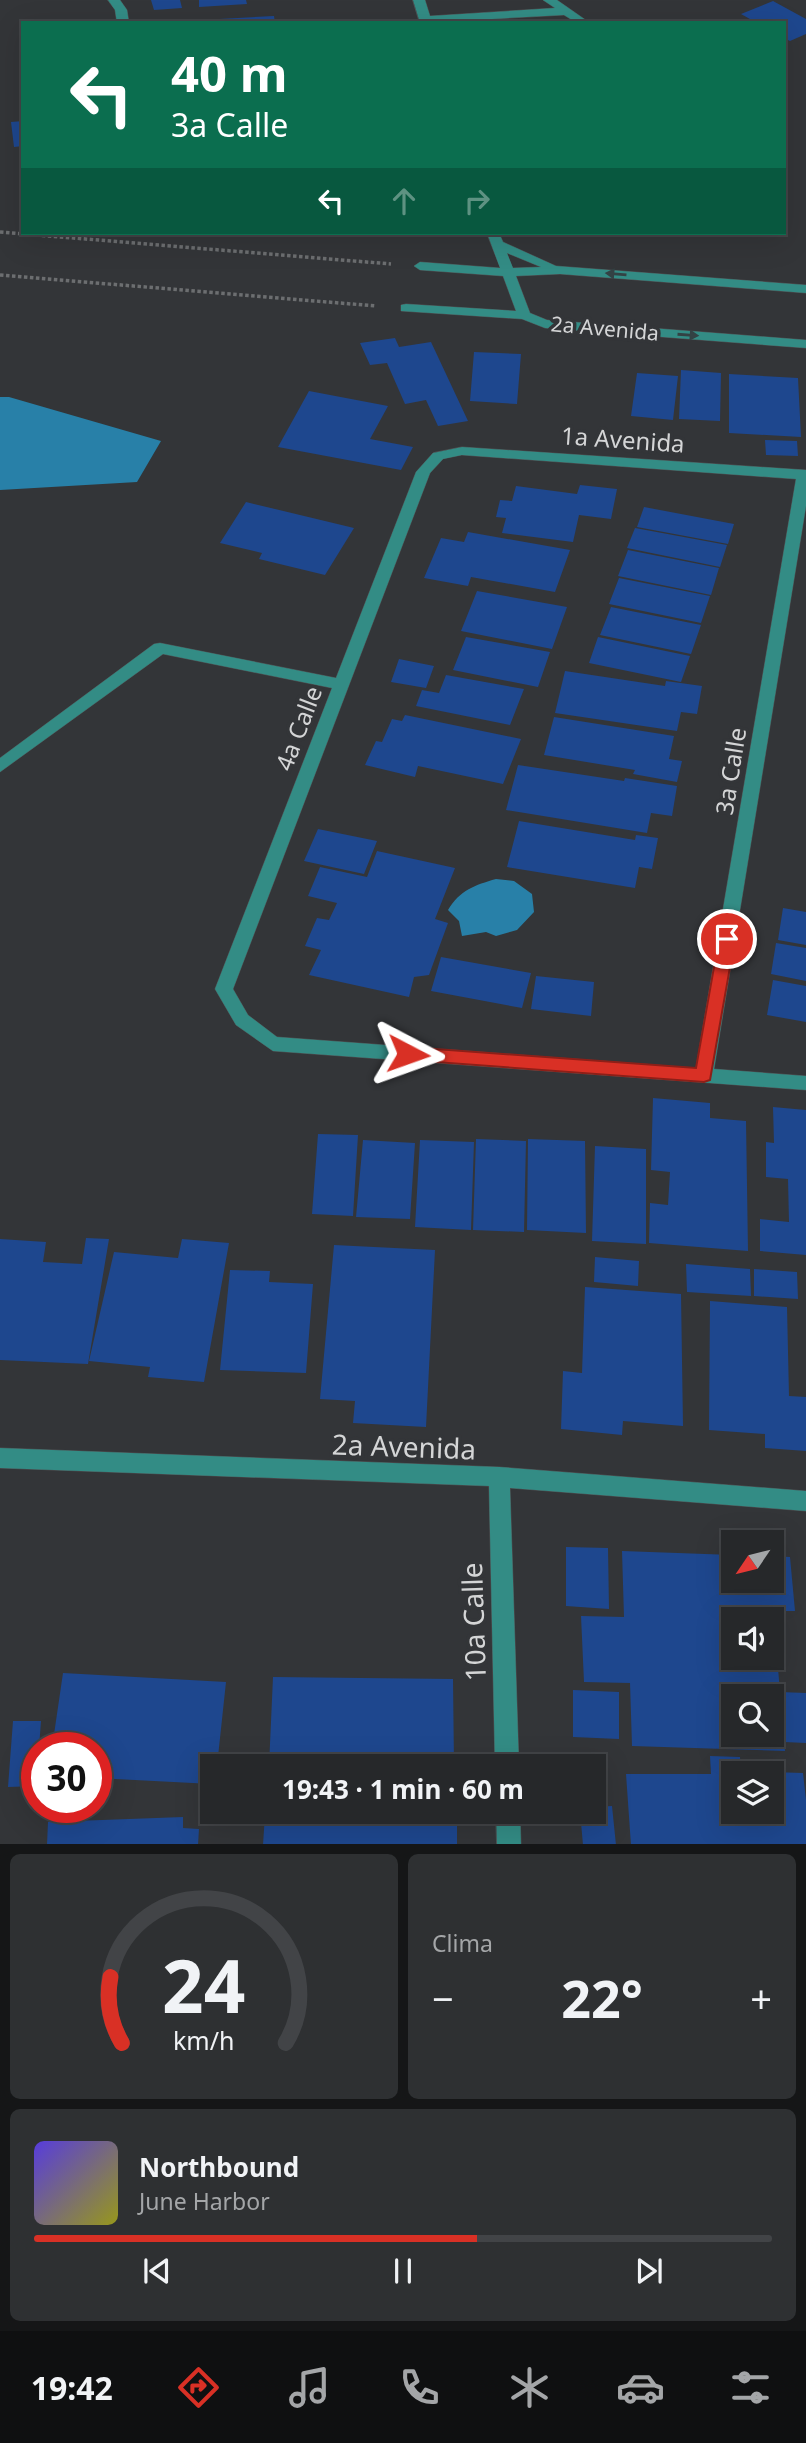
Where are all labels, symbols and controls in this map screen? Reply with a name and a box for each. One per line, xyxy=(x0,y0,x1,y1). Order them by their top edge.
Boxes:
text: 40 m xyxy=(171,40,288,106)
icon: left xyxy=(56,49,147,140)
text: 3a Calle xyxy=(171,103,288,146)
icon: left xyxy=(312,182,350,220)
icon: ahead xyxy=(385,182,423,220)
icon: right xyxy=(458,182,496,220)
one-way arrow xyxy=(605,268,627,279)
street label: 2a Avenida xyxy=(550,309,660,347)
one-way arrow xyxy=(677,330,699,341)
street label: 1a Avenida xyxy=(560,418,686,460)
street label: 4a Calle xyxy=(267,681,329,775)
street label: 3a Calle xyxy=(707,725,753,817)
pin xyxy=(697,909,757,969)
icon: arrive xyxy=(708,920,746,958)
position arrow xyxy=(371,1017,445,1091)
street label: 2a Avenida xyxy=(331,1424,477,1468)
north arrow xyxy=(721,1530,784,1592)
map controls xyxy=(721,1530,784,1824)
street label: 10a Calle xyxy=(452,1562,494,1682)
button: sound xyxy=(721,1607,784,1670)
button: search xyxy=(721,1684,784,1747)
speed limit sign: 30 xyxy=(21,1732,112,1823)
button: layers xyxy=(721,1761,784,1824)
text: 19:43 · 1 min · 60 m xyxy=(282,1771,524,1807)
text: Clima xyxy=(432,1927,493,1959)
text: 24 xyxy=(162,1935,246,2034)
text: 22° xyxy=(561,1962,643,2033)
text: − xyxy=(432,1972,454,2024)
text: + xyxy=(750,1972,772,2024)
text: km/h xyxy=(173,2022,235,2056)
text: Northbound xyxy=(139,2149,299,2185)
text: June Harbor xyxy=(139,2185,270,2217)
icon: previous xyxy=(138,2252,176,2290)
icon: pause xyxy=(384,2252,422,2290)
icon: next xyxy=(630,2252,668,2290)
icon: directions xyxy=(174,2363,223,2412)
icon: music xyxy=(285,2363,334,2412)
icon: phone xyxy=(395,2363,444,2412)
icon: climate xyxy=(505,2363,554,2412)
icon: car xyxy=(616,2363,665,2412)
icon: filters xyxy=(726,2363,775,2412)
text: 19:42 xyxy=(31,2366,113,2409)

